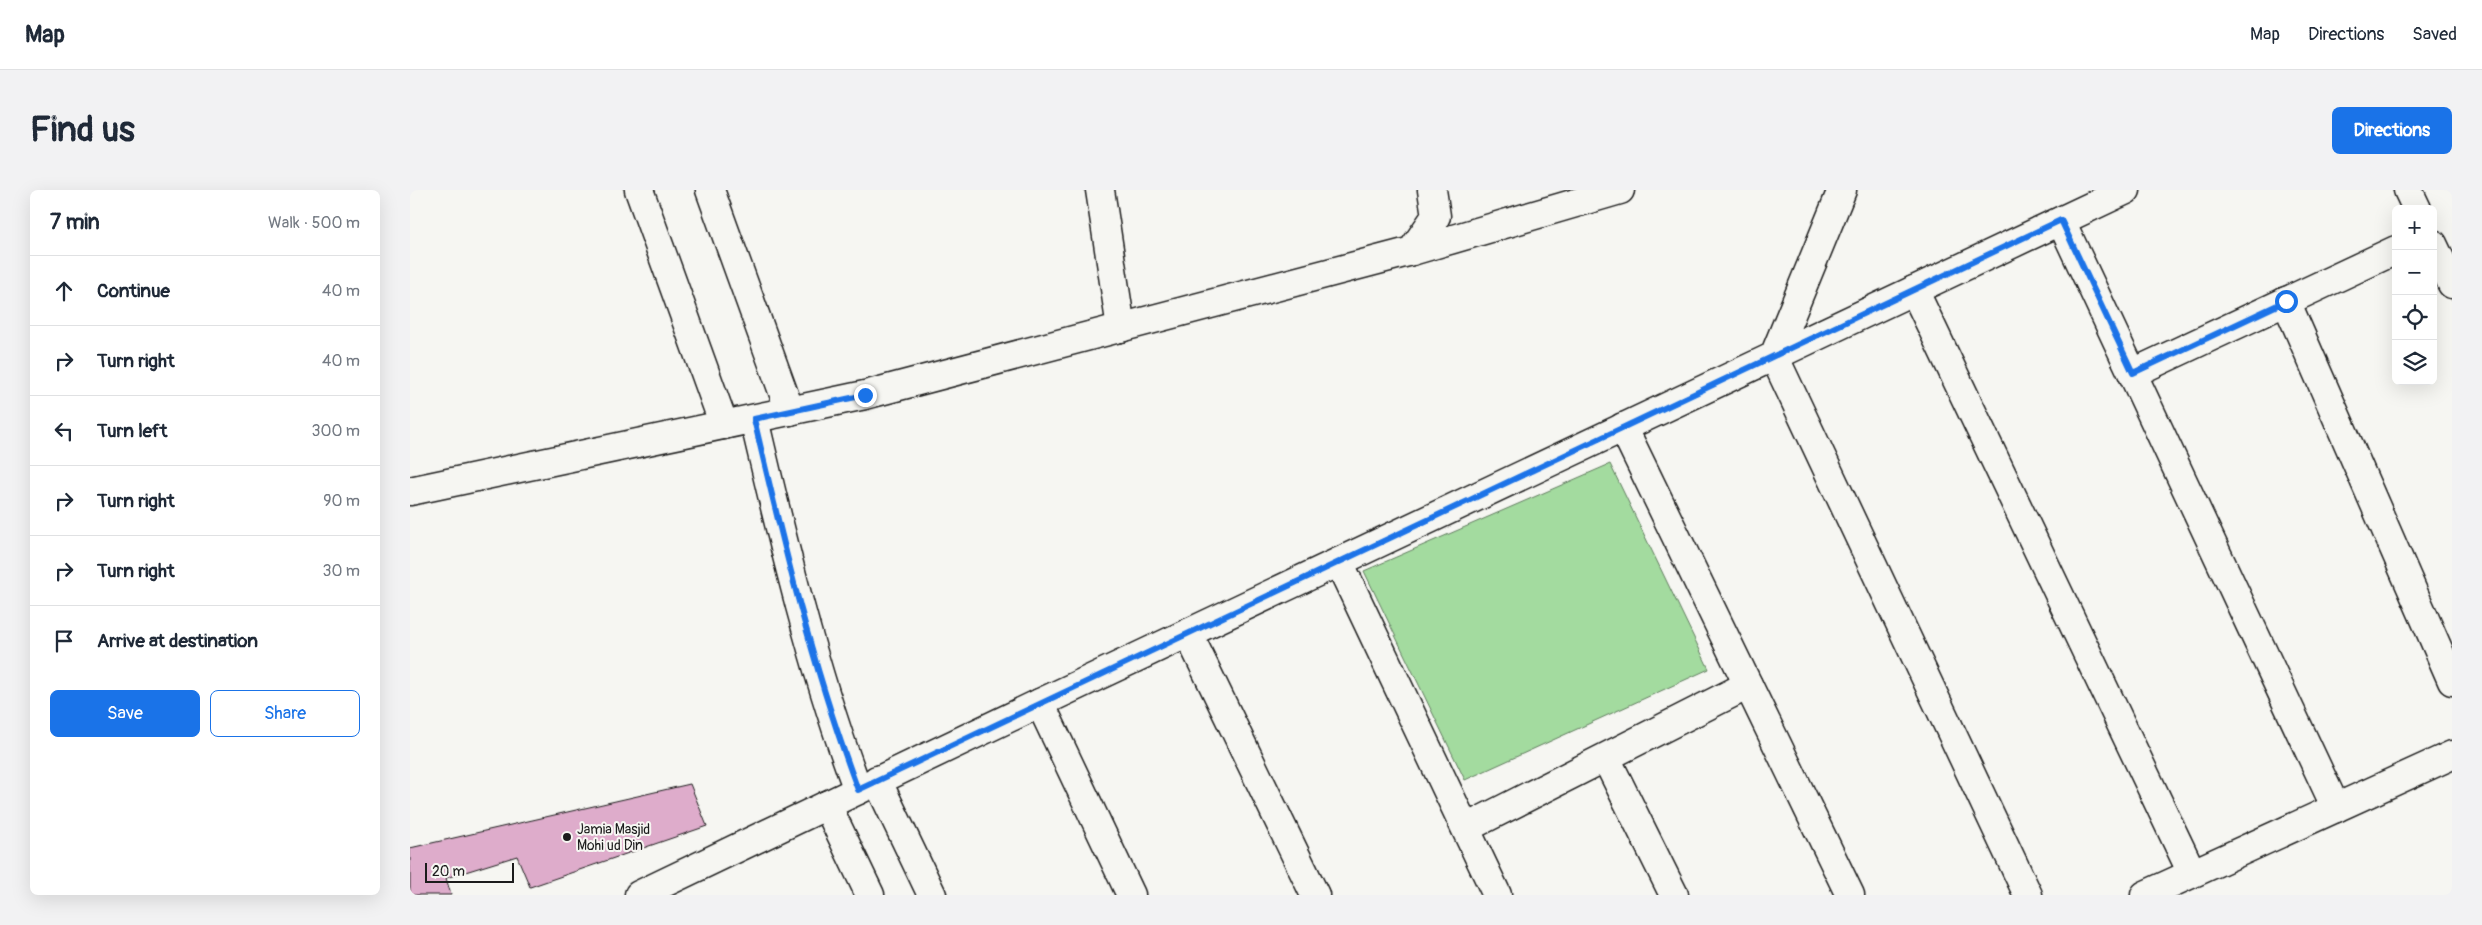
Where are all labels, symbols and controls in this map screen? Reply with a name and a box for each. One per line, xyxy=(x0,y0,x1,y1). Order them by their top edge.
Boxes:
text: Map xyxy=(25,20,65,49)
text: Map xyxy=(2250,23,2280,46)
text: Directions xyxy=(2308,23,2384,46)
text: Saved xyxy=(2412,23,2457,46)
button: Directions xyxy=(2332,107,2452,154)
text: Find us xyxy=(30,108,135,152)
map controls xyxy=(2392,205,2437,385)
button: + xyxy=(2392,205,2437,250)
text: 7 min xyxy=(50,209,100,236)
text: Walk · 500 m xyxy=(268,213,360,233)
button: − xyxy=(2392,250,2437,295)
icon: ahead xyxy=(50,277,78,305)
text: Continue xyxy=(97,279,170,303)
text: 40 m xyxy=(322,281,360,301)
route start xyxy=(2275,290,2298,313)
button: locate xyxy=(2392,295,2437,340)
button: layers xyxy=(2392,340,2437,385)
icon: right xyxy=(50,347,78,375)
text: Turn right xyxy=(97,349,175,373)
text: 40 m xyxy=(322,351,360,371)
route end xyxy=(854,384,877,407)
icon: left xyxy=(50,417,78,445)
text: Turn left xyxy=(97,419,167,443)
text: 300 m xyxy=(312,421,360,441)
icon: right xyxy=(50,487,78,515)
text: Turn right xyxy=(97,489,175,513)
text: 90 m xyxy=(323,491,360,511)
icon: right xyxy=(50,557,78,585)
text: Turn right xyxy=(97,559,175,583)
text: 30 m xyxy=(322,561,360,581)
icon: arrive xyxy=(50,627,78,655)
text: Arrive at destination xyxy=(97,629,258,653)
button: Save xyxy=(50,690,200,737)
button: Share xyxy=(210,690,360,737)
place label: Jamia Masjid Mohi ud Din xyxy=(577,821,650,854)
marker: Jamia Masjid Mohi ud Din xyxy=(561,831,573,843)
scale bar xyxy=(425,860,514,883)
text: 20 m xyxy=(432,863,465,880)

